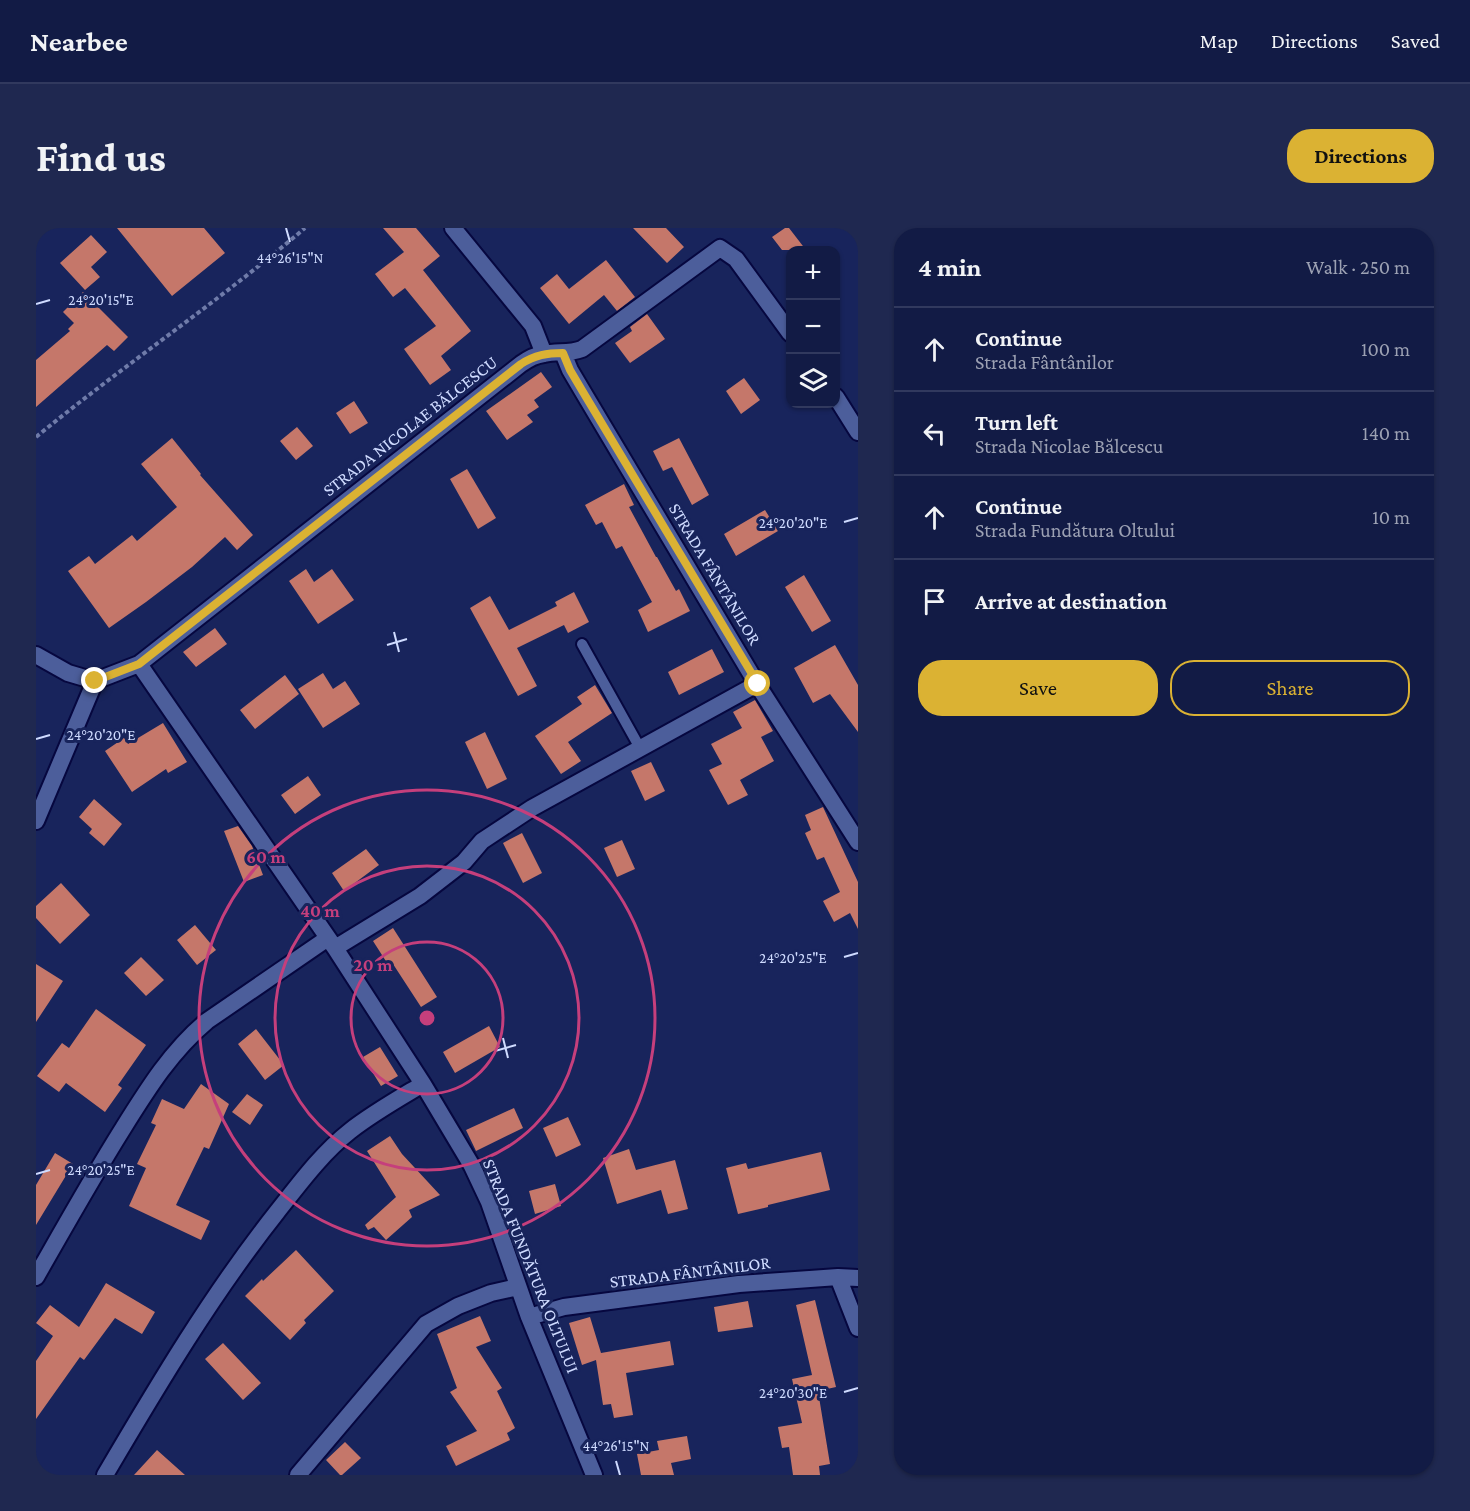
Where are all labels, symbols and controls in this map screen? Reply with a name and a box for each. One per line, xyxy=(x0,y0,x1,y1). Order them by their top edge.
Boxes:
text: Nearbee xyxy=(30,26,128,57)
text: Map xyxy=(1200,29,1238,53)
text: Directions xyxy=(1271,29,1358,53)
text: Saved xyxy=(1391,29,1440,53)
button: Directions xyxy=(1287,129,1434,183)
text: Find us xyxy=(36,133,166,180)
map controls xyxy=(786,246,840,408)
button: + xyxy=(786,246,840,300)
text: 44°26'15"N xyxy=(257,250,324,266)
text: 4 min xyxy=(918,253,982,282)
text: Walk · 250 m xyxy=(1306,256,1410,278)
text: 24°20'15"E xyxy=(68,292,134,308)
button: − xyxy=(786,300,840,354)
text: Continue xyxy=(975,326,1062,351)
icon: ahead xyxy=(918,333,951,366)
text: 100 m xyxy=(1361,338,1410,360)
text: Strada Fântânilor xyxy=(975,351,1114,373)
street label: STRADA NICOLAE BĂLCESCU xyxy=(319,352,501,500)
button: layers xyxy=(786,354,840,408)
text: Turn left xyxy=(975,410,1058,435)
icon: left xyxy=(918,417,951,450)
text: 140 m xyxy=(1362,422,1410,444)
text: Strada Nicolae Bălcescu xyxy=(975,435,1163,457)
text: Continue xyxy=(975,494,1062,519)
street label: STRADA FÂNTÂNILOR xyxy=(665,500,766,649)
icon: ahead xyxy=(918,501,951,534)
text: 10 m xyxy=(1372,506,1410,528)
text: 24°20'20"E xyxy=(759,515,827,531)
text: Strada Fundătura Oltului xyxy=(975,519,1175,541)
icon: arrive xyxy=(918,585,951,618)
text: Arrive at destination xyxy=(975,589,1167,614)
button: Save xyxy=(918,660,1158,716)
button: Share xyxy=(1170,660,1410,716)
route end xyxy=(81,667,107,693)
route start xyxy=(744,670,770,696)
text: 24°20'20"E xyxy=(67,727,135,743)
text: 60 m xyxy=(246,847,286,867)
text: 40 m xyxy=(300,901,340,921)
text: 24°20'25"E xyxy=(759,950,827,966)
text: 20 m xyxy=(354,955,393,975)
centre of rings xyxy=(417,1008,437,1028)
street label: STRADA FUNDĂTURA OLTULUI xyxy=(479,1156,583,1376)
text: 24°20'25"E xyxy=(67,1162,135,1178)
street label: STRADA FÂNTÂNILOR xyxy=(609,1252,772,1292)
text: 24°20'30"E xyxy=(759,1385,827,1401)
text: 44°26'15"N xyxy=(583,1438,650,1454)

